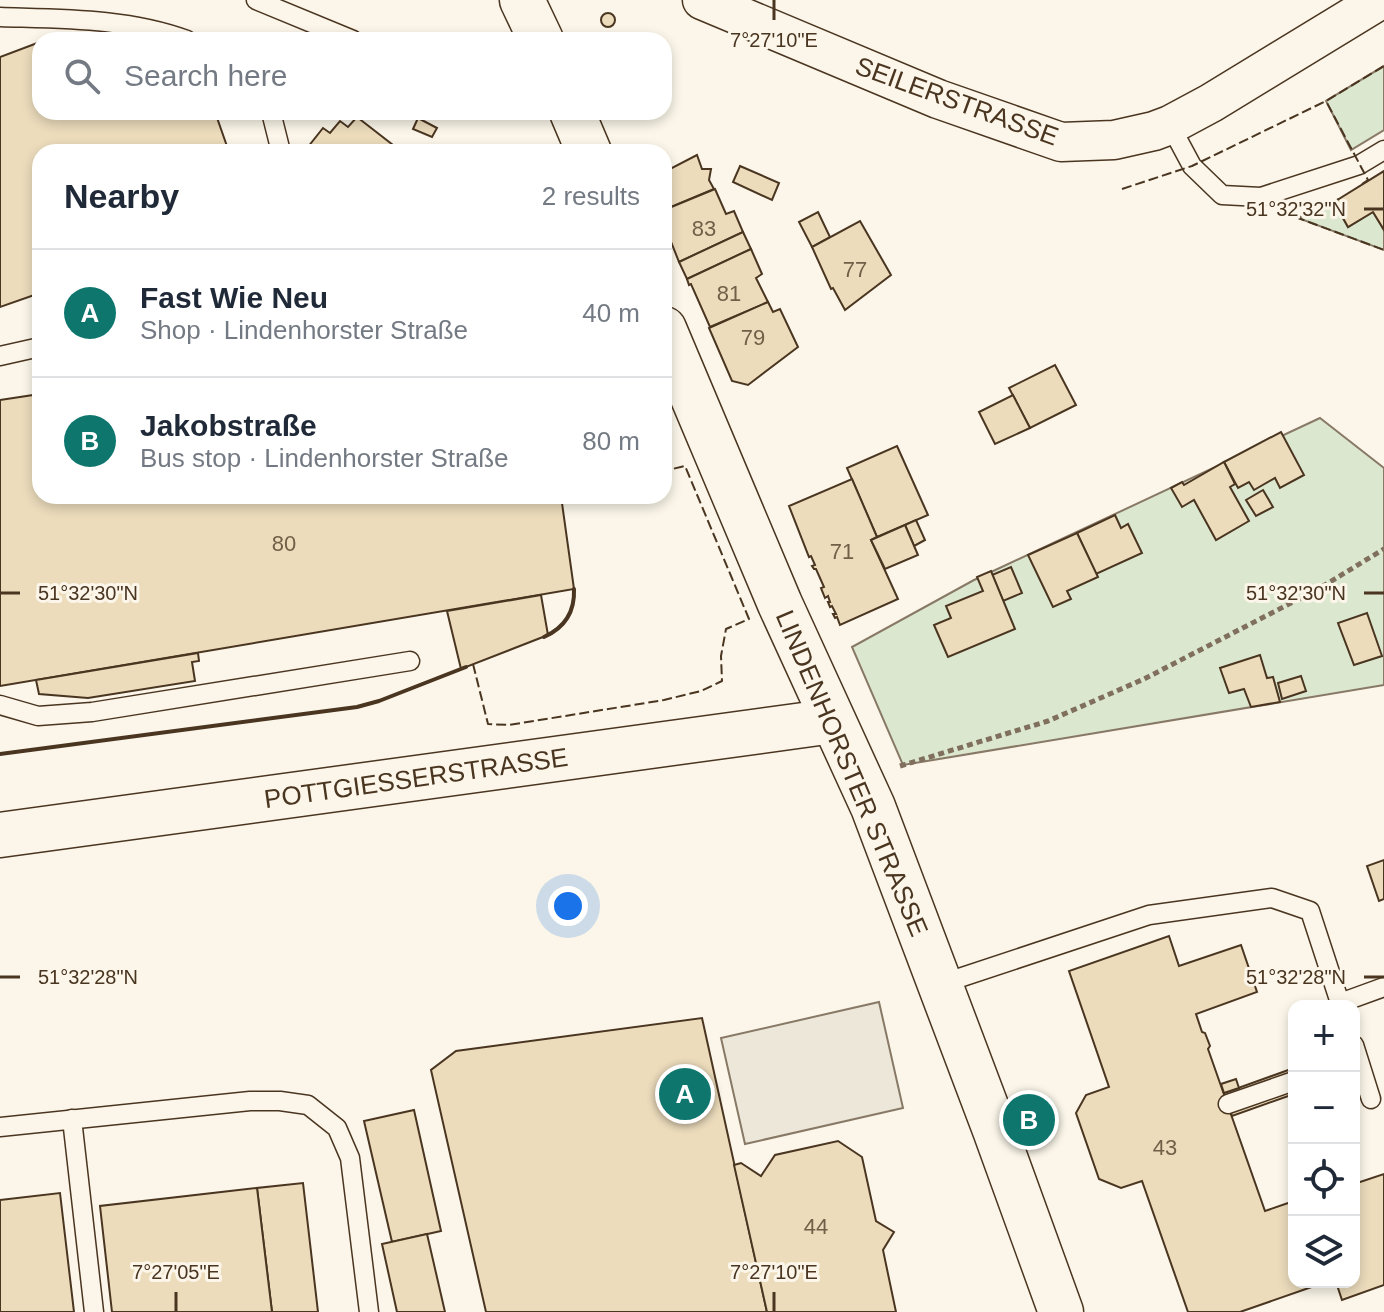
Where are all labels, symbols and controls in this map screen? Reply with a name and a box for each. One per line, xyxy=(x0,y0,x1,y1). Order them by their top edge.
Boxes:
text: 7°27'10"E xyxy=(730,29,818,51)
search box xyxy=(32,32,672,120)
street label: SEILERSTRASSE xyxy=(851,50,1063,152)
icon: search xyxy=(60,54,104,98)
text: Search here xyxy=(124,59,287,92)
text: Nearby xyxy=(64,177,179,215)
text: 2 results xyxy=(542,181,640,211)
text: 51°32'32"N xyxy=(1246,198,1346,220)
house number: 83 xyxy=(692,216,716,241)
house number: 77 xyxy=(843,257,867,282)
text: Fast Wie Neu xyxy=(140,281,328,314)
house number: 81 xyxy=(717,281,741,306)
text: A xyxy=(81,298,99,328)
text: 40 m xyxy=(582,298,640,328)
text: Shop · Lindenhorster Straße xyxy=(140,315,468,345)
house number: 79 xyxy=(741,325,765,350)
text: Jakobstraße xyxy=(140,409,317,442)
text: B xyxy=(81,426,99,456)
text: 80 m xyxy=(582,426,640,456)
text: Bus stop · Lindenhorster Straße xyxy=(140,443,509,473)
house number: 80 xyxy=(272,531,296,556)
house number: 71 xyxy=(830,539,854,564)
text: 51°32'30"N xyxy=(38,582,138,604)
text: 51°32'30"N xyxy=(1246,582,1346,604)
street label: LINDENHORSTER STRASSE xyxy=(770,606,934,940)
street label: POTTGIESSERSTRASSE xyxy=(262,742,570,814)
your location xyxy=(548,886,588,926)
text: 51°32'28"N xyxy=(38,966,138,988)
text: 51°32'28"N xyxy=(1246,966,1346,988)
map controls xyxy=(1288,1000,1360,1288)
button: + xyxy=(1288,1000,1360,1072)
pin: A xyxy=(659,1064,711,1124)
button: − xyxy=(1288,1072,1360,1144)
pin: B xyxy=(1003,1090,1055,1150)
house number: 43 xyxy=(1153,1135,1177,1160)
button: locate xyxy=(1288,1144,1360,1216)
house number: 44 xyxy=(804,1214,828,1239)
button: layers xyxy=(1288,1216,1360,1288)
text: 7°27'05"E xyxy=(132,1261,220,1283)
text: 7°27'10"E xyxy=(730,1261,818,1283)

